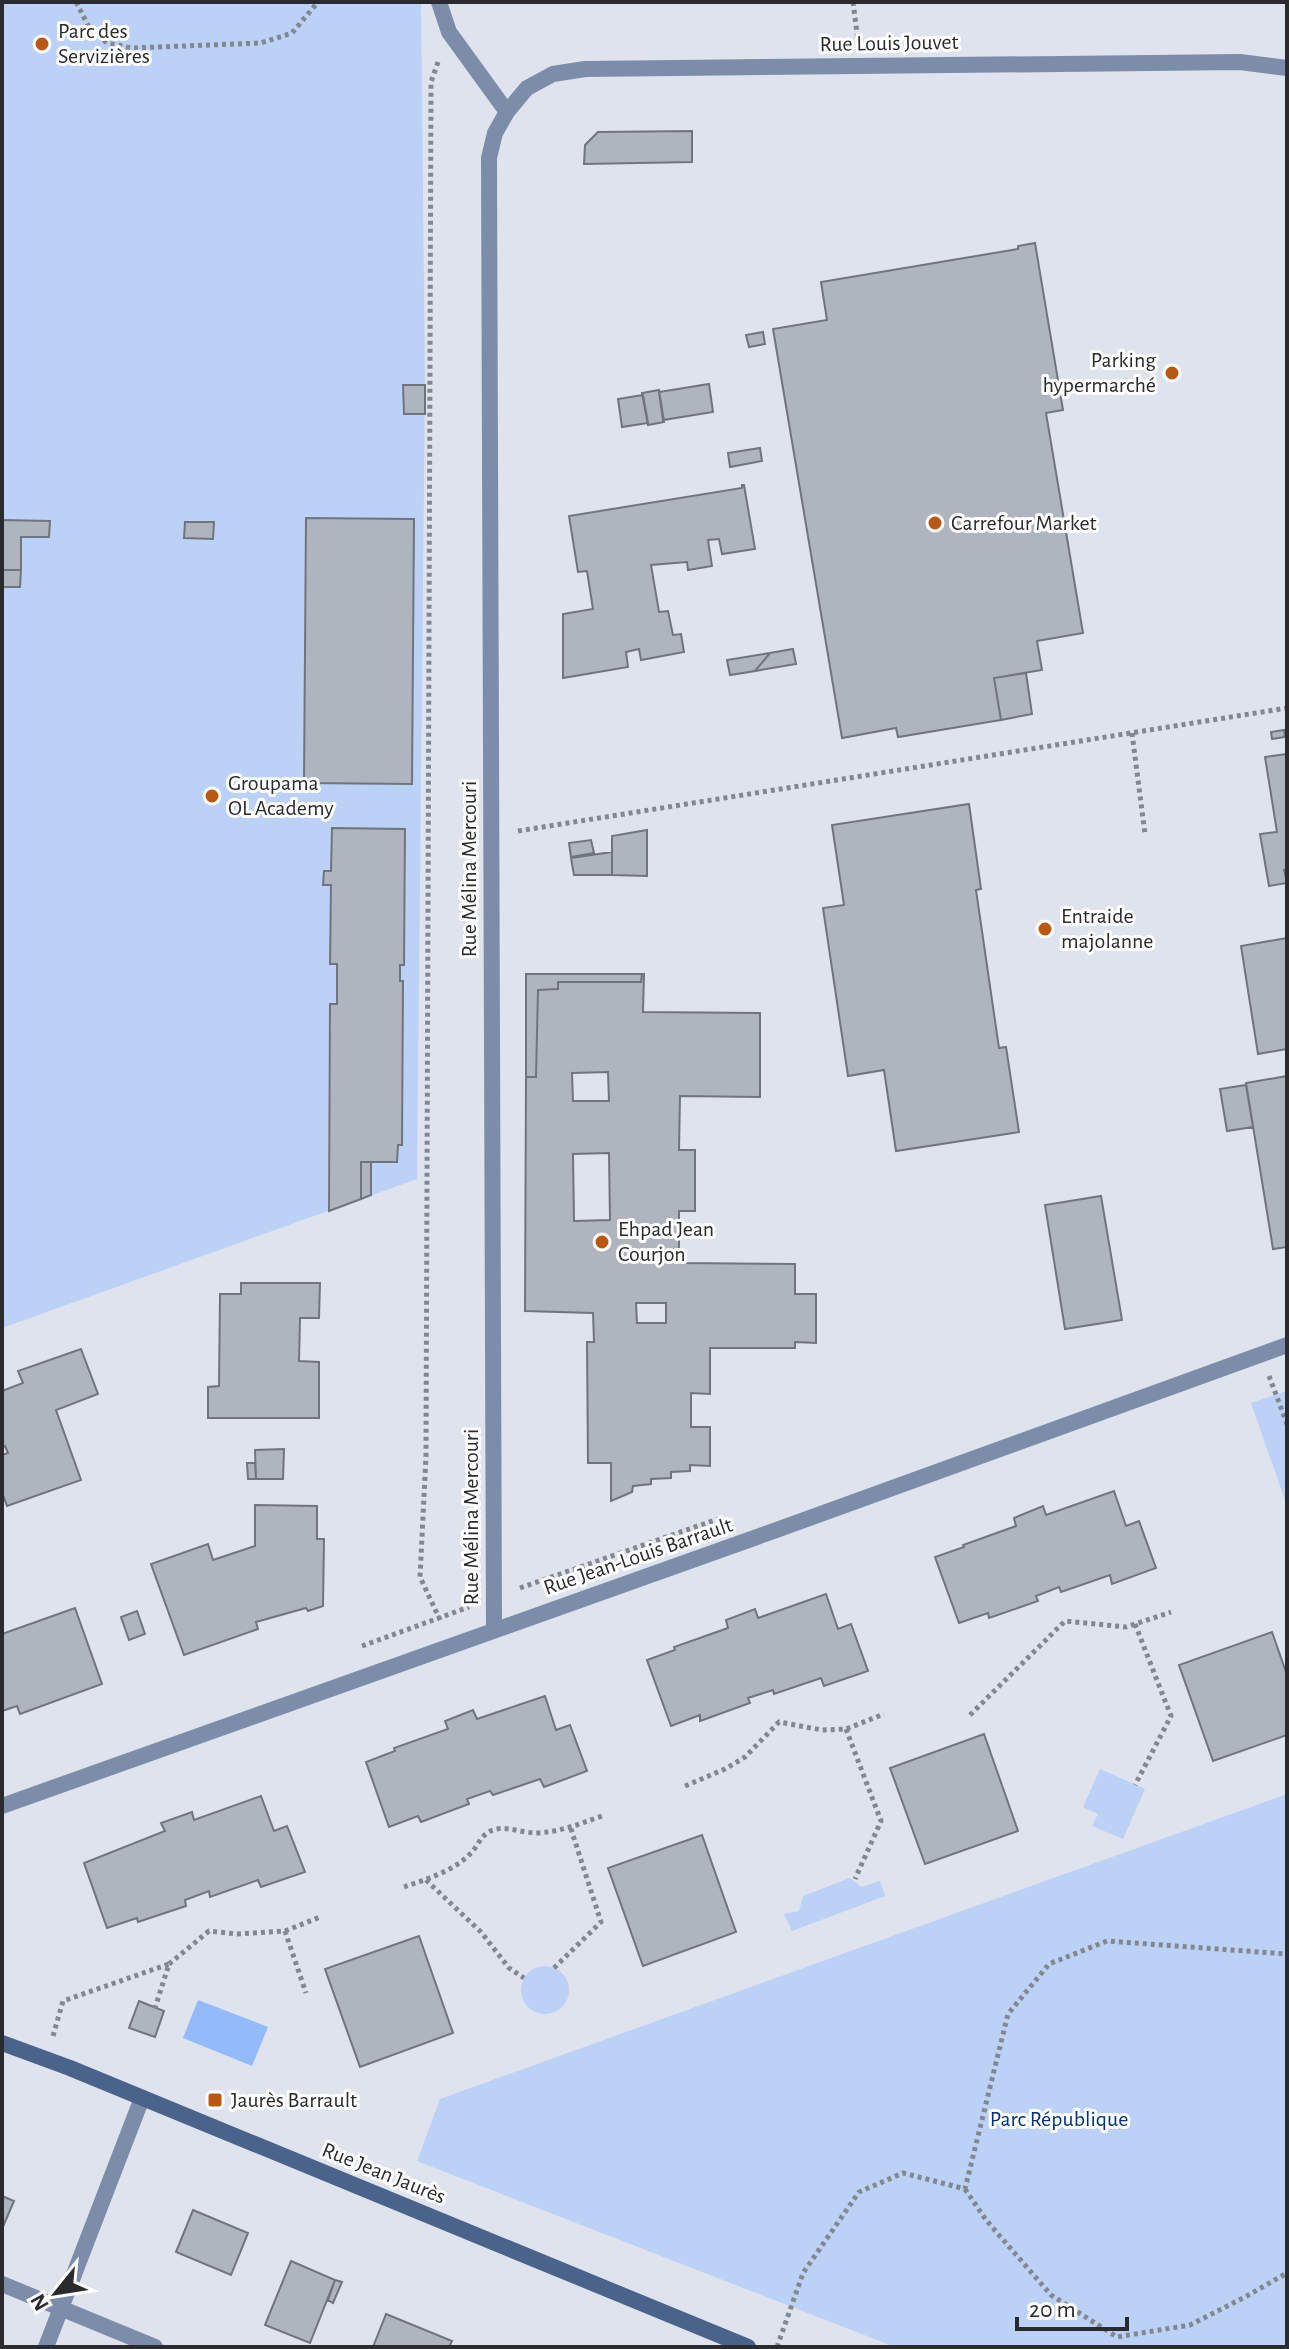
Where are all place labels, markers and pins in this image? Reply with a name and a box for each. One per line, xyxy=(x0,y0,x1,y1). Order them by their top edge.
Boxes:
place label: Parc des Servizières xyxy=(58,20,150,67)
marker: Parc des Servizières xyxy=(33,35,51,53)
place label: Parking hypermarché xyxy=(1042,349,1156,396)
marker: Parking hypermarché xyxy=(1163,364,1181,382)
place label: Carrefour Market xyxy=(951,512,1097,534)
marker: Carrefour Market xyxy=(926,514,944,532)
place label: Groupama OL Academy xyxy=(228,772,334,819)
marker: Groupama OL Academy xyxy=(203,787,221,805)
place label: Entraide majolanne xyxy=(1061,905,1153,952)
marker: Entraide majolanne xyxy=(1036,920,1054,938)
place label: Ehpad Jean Courjon xyxy=(618,1218,714,1265)
marker: Ehpad Jean Courjon xyxy=(593,1233,611,1251)
place label: Jaurès Barrault xyxy=(231,2089,357,2111)
marker: Jaurès Barrault xyxy=(206,2091,224,2109)

